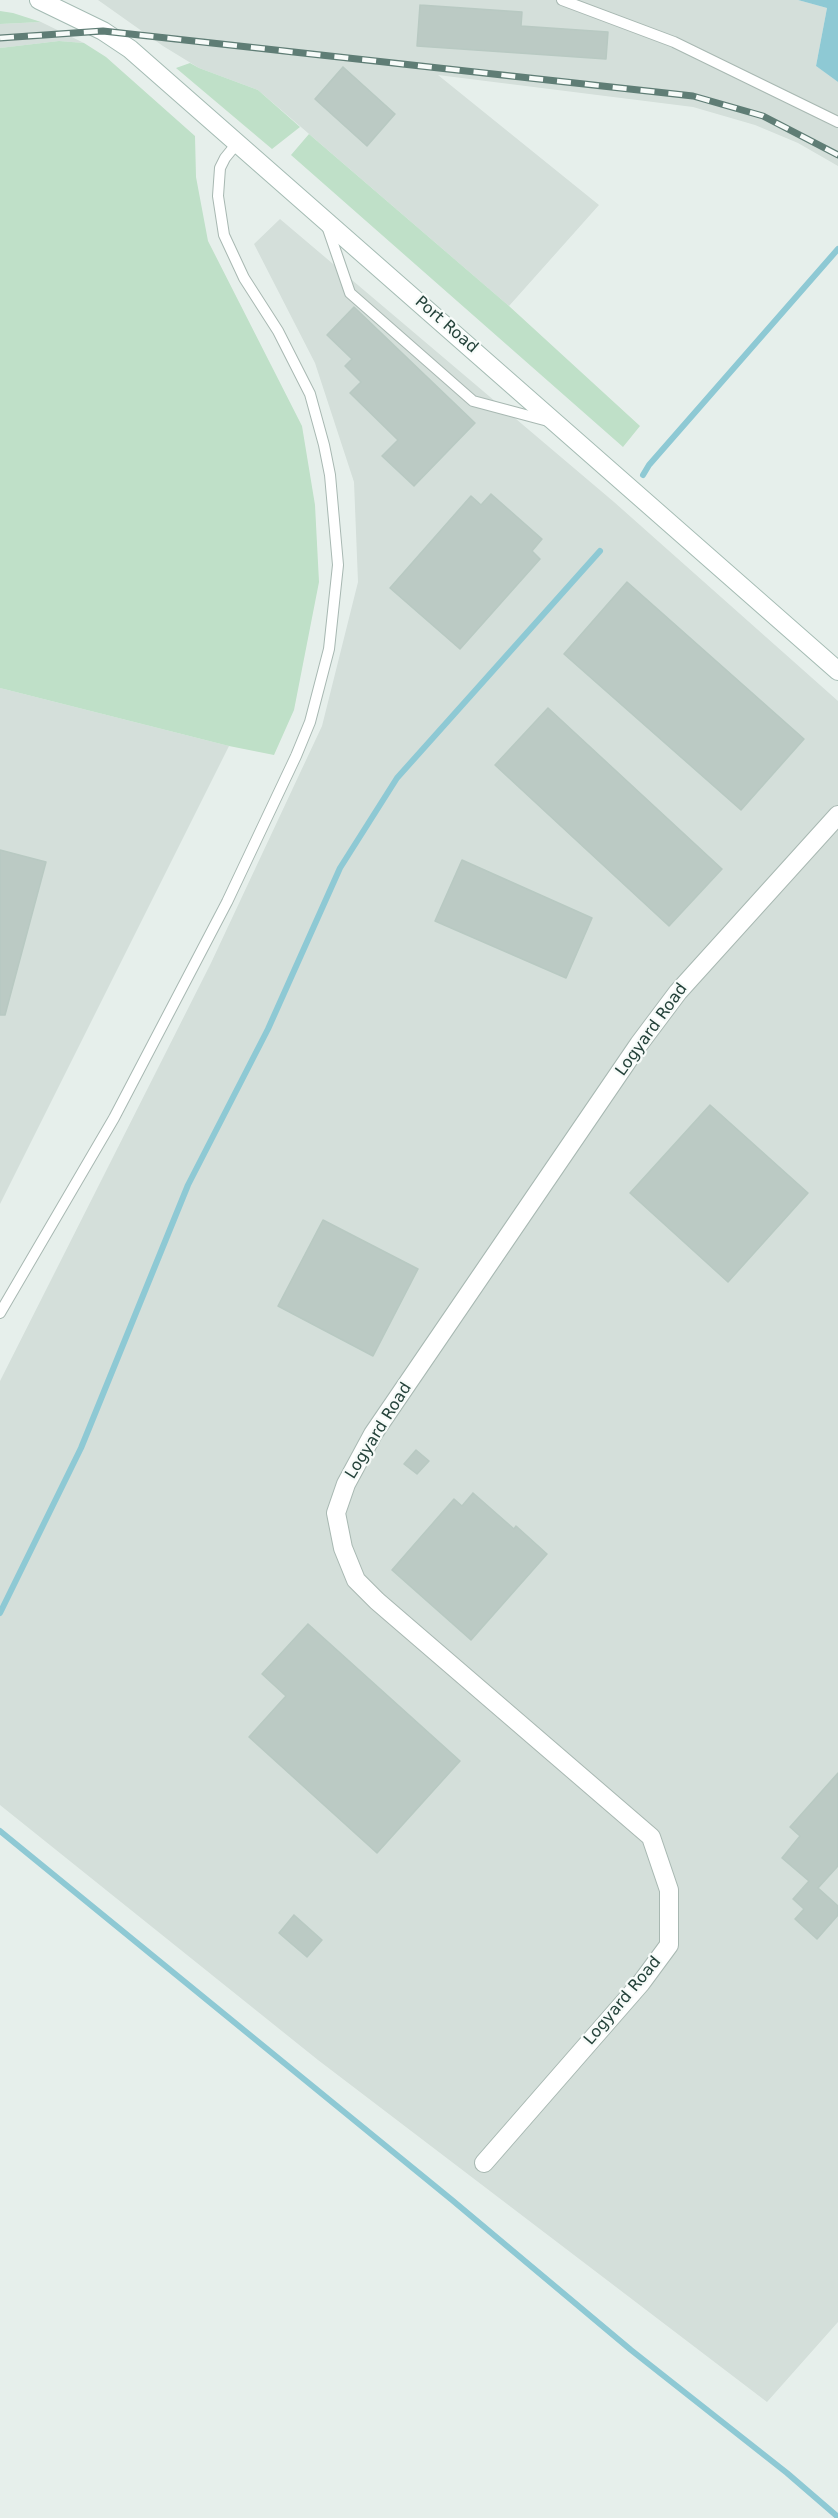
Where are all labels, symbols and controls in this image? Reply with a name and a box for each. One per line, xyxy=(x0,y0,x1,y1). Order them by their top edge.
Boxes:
street label: Port Road xyxy=(411,293,481,357)
street label: Logyard Road xyxy=(612,980,692,1080)
street label: Logyard Road xyxy=(342,1379,416,1483)
street label: Logyard Road xyxy=(580,1953,666,2049)

